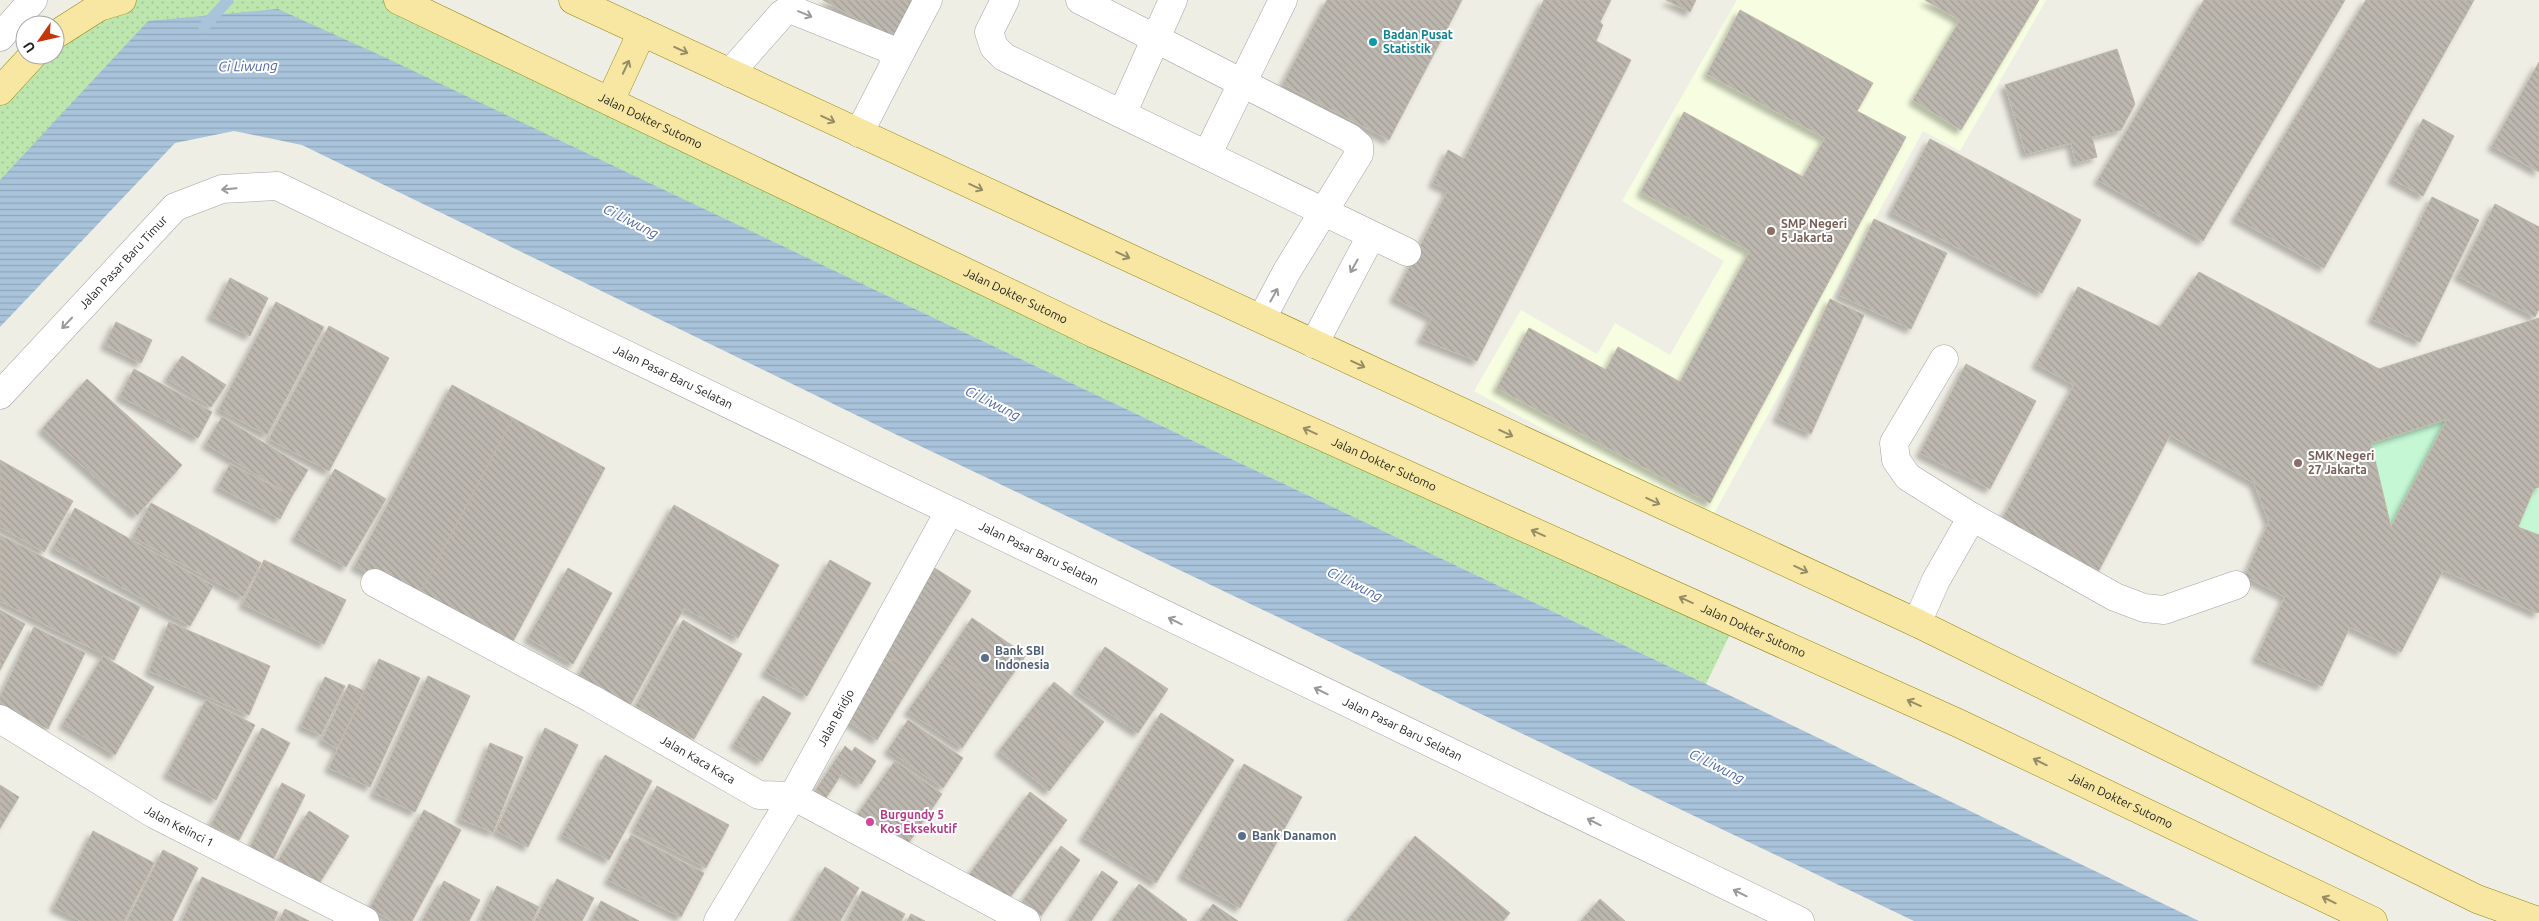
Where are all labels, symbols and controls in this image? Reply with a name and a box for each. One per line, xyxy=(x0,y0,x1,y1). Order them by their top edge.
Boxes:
one-way arrow xyxy=(797,10,812,19)
north arrow xyxy=(15,15,65,65)
place label: Badan Pusat Statistik xyxy=(1383,28,1453,55)
marker: Badan Pusat Statistik xyxy=(1367,36,1379,48)
text: U xyxy=(20,39,39,56)
one-way arrow xyxy=(673,46,688,56)
water label: Ci Liwung xyxy=(218,57,278,75)
one-way arrow xyxy=(621,60,631,75)
street label: Jalan Dokter Sutomo xyxy=(597,90,705,151)
one-way arrow xyxy=(820,114,835,124)
one-way arrow xyxy=(968,182,983,192)
one-way arrow xyxy=(221,184,237,193)
water label: Ci Liwung xyxy=(601,200,662,242)
street label: Jalan Pasar Baru Timur xyxy=(76,213,170,311)
place label: SMP Negeri 5 Jakarta xyxy=(1781,217,1847,244)
marker: SMP Negeri 5 Jakarta xyxy=(1765,225,1777,237)
one-way arrow xyxy=(1115,250,1130,260)
one-way arrow xyxy=(1349,259,1359,273)
street label: Jalan Dokter Sutomo xyxy=(962,265,1070,326)
one-way arrow xyxy=(1270,288,1280,302)
one-way arrow xyxy=(61,316,73,329)
street label: Jalan Pasar Baru Selatan xyxy=(611,342,735,411)
one-way arrow xyxy=(1350,360,1365,370)
water label: Ci Liwung xyxy=(963,382,1024,424)
one-way arrow xyxy=(1303,425,1318,435)
one-way arrow xyxy=(1498,428,1513,438)
street label: Jalan Dokter Sutomo xyxy=(1330,435,1439,493)
place label: SMK Negeri 27 Jakarta xyxy=(2308,449,2374,476)
marker: SMK Negeri 27 Jakarta xyxy=(2292,457,2304,469)
one-way arrow xyxy=(1645,497,1660,506)
street label: Jalan Pasar Baru Selatan xyxy=(977,519,1101,587)
one-way arrow xyxy=(1531,528,1546,538)
water label: Ci Liwung xyxy=(1325,563,1386,605)
one-way arrow xyxy=(1793,565,1808,574)
one-way arrow xyxy=(1679,595,1694,604)
street label: Jalan Dokter Sutomo xyxy=(1699,601,1808,660)
one-way arrow xyxy=(1167,616,1182,626)
place label: Bank SBI Indonesia xyxy=(995,644,1050,671)
marker: Bank SBI Indonesia xyxy=(979,652,991,664)
one-way arrow xyxy=(1314,686,1329,695)
street label: Jalan Bridjo xyxy=(815,687,856,748)
street label: Jalan Pasar Baru Selatan xyxy=(1341,694,1465,763)
one-way arrow xyxy=(1907,697,1922,707)
street label: Jalan Kaca Kaca xyxy=(658,733,738,786)
water label: Ci Liwung xyxy=(1687,745,1748,787)
one-way arrow xyxy=(2033,757,2048,766)
street label: Jalan Dokter Sutomo xyxy=(2067,770,2175,831)
street label: Jalan Kelinci 1 xyxy=(142,803,216,849)
place label: Burgundy 5 Kos Eksekutif xyxy=(880,808,958,835)
marker: Burgundy 5 Kos Eksekutif xyxy=(864,816,876,828)
one-way arrow xyxy=(1586,817,1601,827)
place label: Bank Danamon xyxy=(1252,829,1336,842)
marker: Bank Danamon xyxy=(1236,830,1248,842)
one-way arrow xyxy=(1733,888,1748,897)
one-way arrow xyxy=(2322,895,2337,904)

